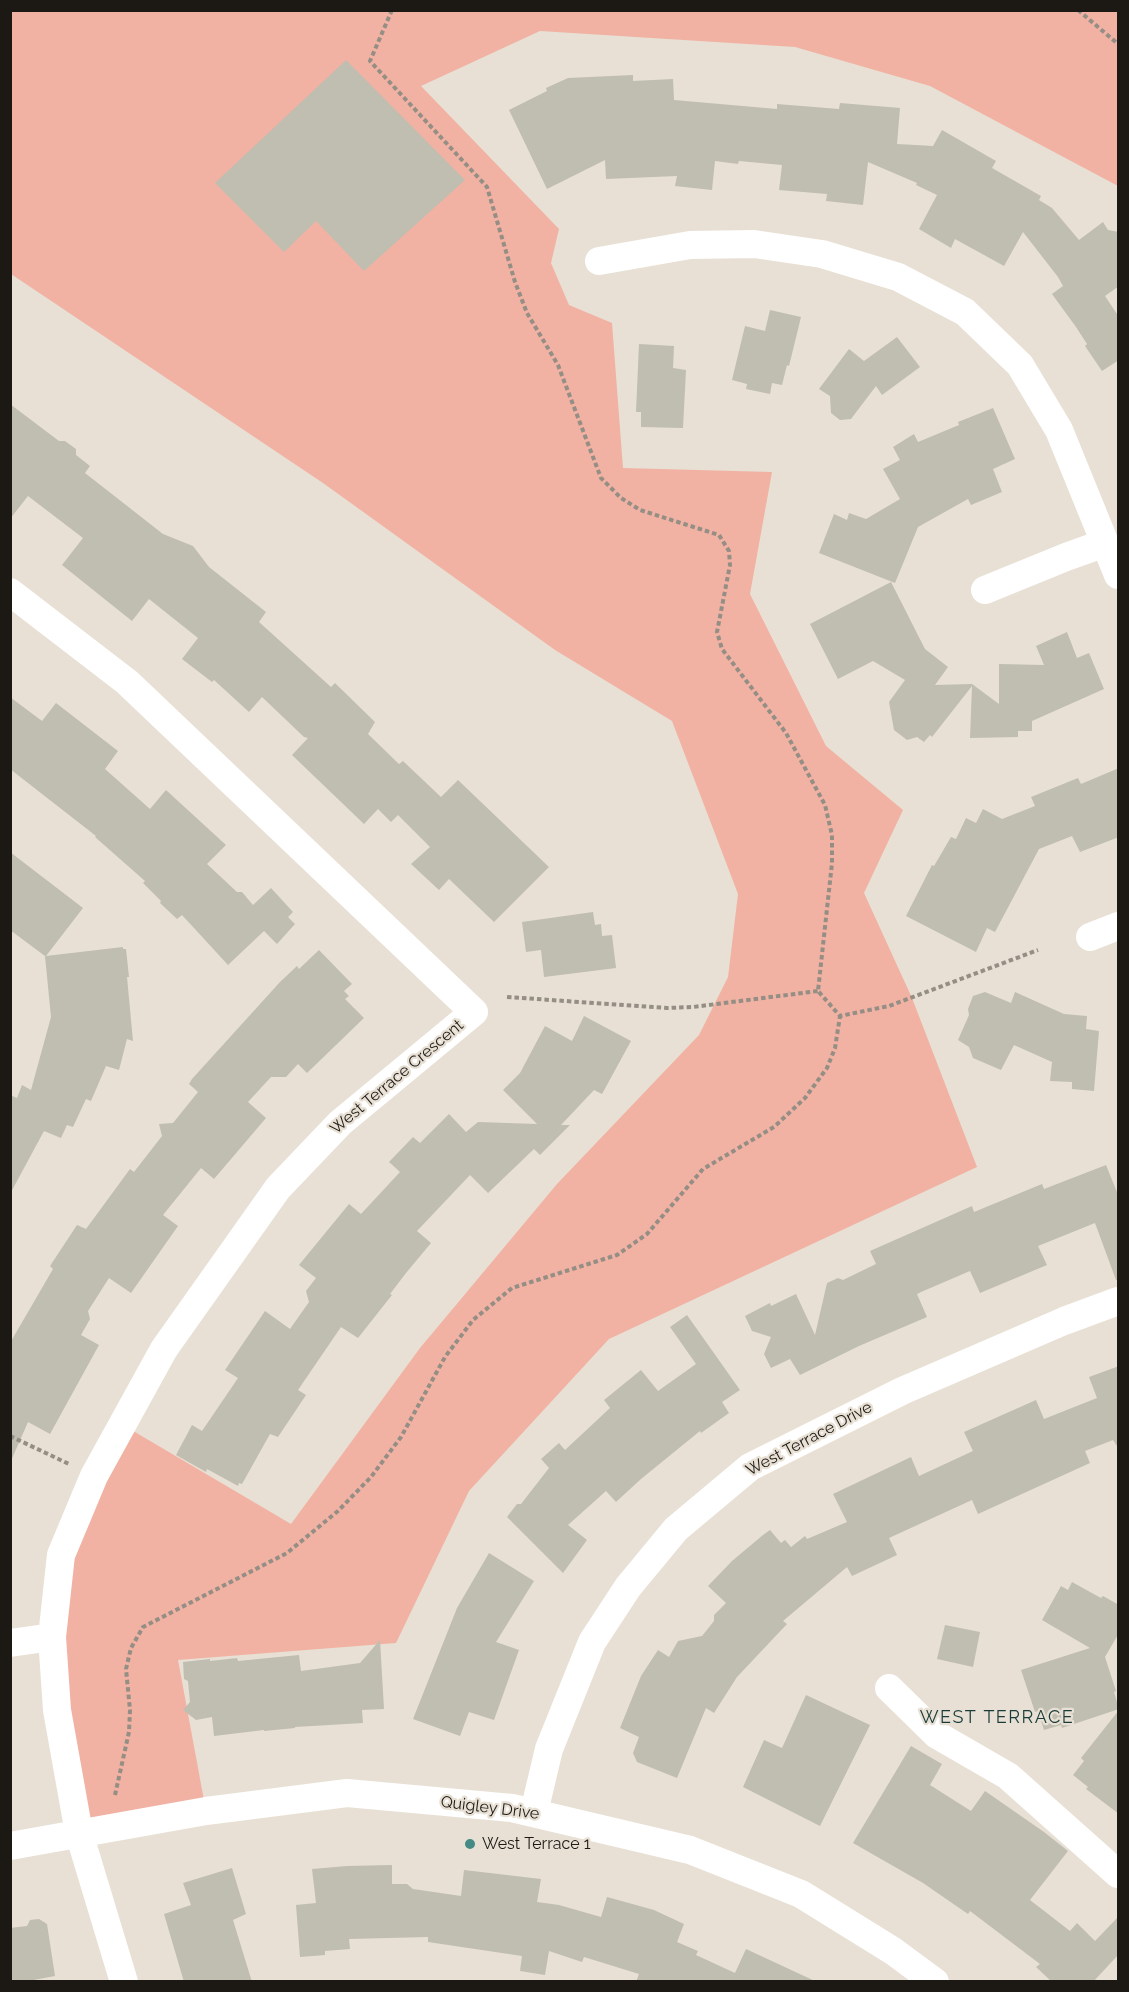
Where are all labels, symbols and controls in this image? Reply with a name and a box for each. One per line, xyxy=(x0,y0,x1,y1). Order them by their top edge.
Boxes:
street label: West Terrace Crescent xyxy=(327,1016,467,1138)
street label: West Terrace Drive xyxy=(743,1398,875,1480)
district label: WEST TERRACE xyxy=(920,1707,1074,1729)
street label: Quigley Drive xyxy=(440,1792,540,1824)
place label: West Terrace 1 xyxy=(482,1834,591,1854)
marker: West Terrace 1 xyxy=(463,1837,477,1851)

